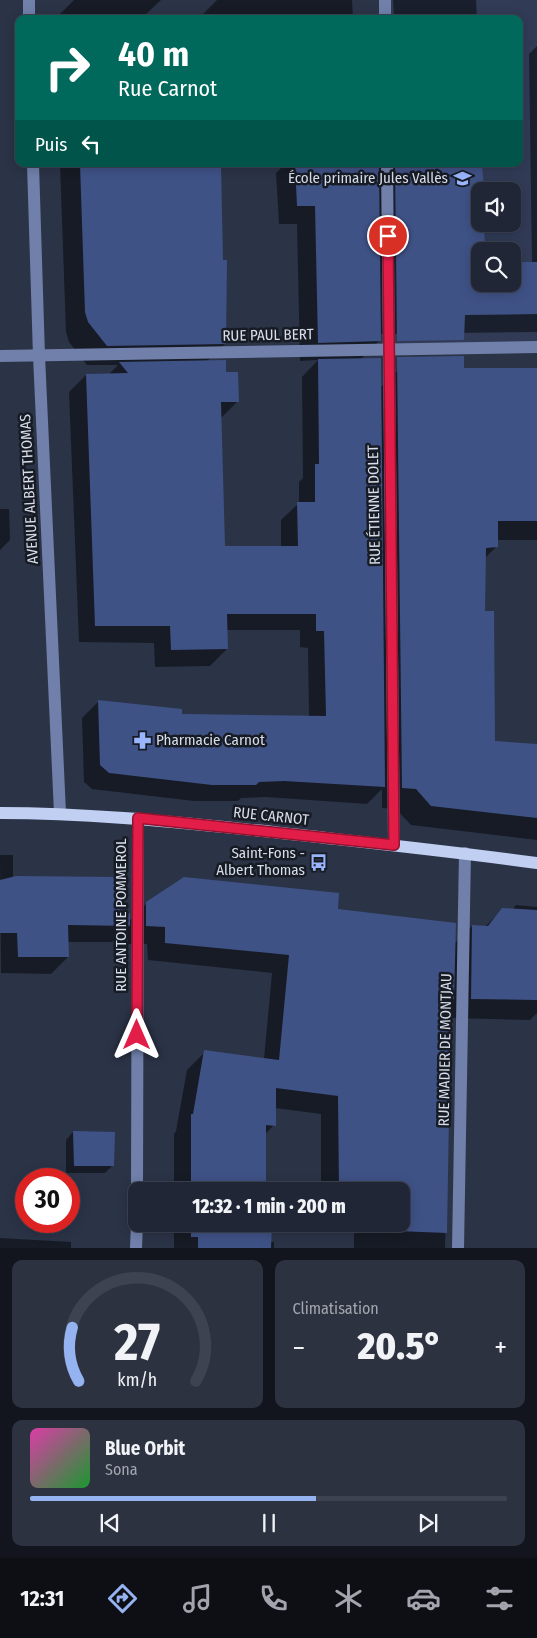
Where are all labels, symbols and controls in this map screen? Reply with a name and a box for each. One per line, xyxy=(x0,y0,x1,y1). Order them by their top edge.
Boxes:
text: 40 m xyxy=(118,33,189,75)
icon: right xyxy=(35,35,100,100)
text: Rue Carnot xyxy=(118,75,217,102)
icon: left xyxy=(77,130,105,158)
text: Puis xyxy=(35,133,67,156)
school or university icon: École primaire Jules Vallès xyxy=(452,168,472,188)
place label: École primaire Jules Vallès xyxy=(288,169,448,187)
map controls xyxy=(471,182,521,292)
button: sound xyxy=(471,182,521,232)
pin xyxy=(367,215,409,257)
icon: arrive xyxy=(374,222,402,250)
button: search xyxy=(471,242,521,292)
street label: RUE PAUL BERT xyxy=(222,325,314,345)
street label: AVENUE ALBERT THOMAS xyxy=(16,413,42,565)
street label: RUE ÉTIENNE DOLET xyxy=(364,445,384,565)
pharmacy icon: Pharmacie Carnot xyxy=(132,730,152,750)
place label: Pharmacie Carnot xyxy=(156,731,265,749)
street label: RUE CARNOT xyxy=(232,803,310,829)
street label: RUE ANTOINE POMMEROL xyxy=(112,838,130,992)
place label: Saint-Fons - Albert Thomas xyxy=(216,844,305,879)
bus stop icon: Saint-Fons - Albert Thomas xyxy=(309,852,329,872)
street label: RUE MADIER DE MONTJAU xyxy=(435,973,455,1127)
position arrow xyxy=(110,1008,162,1060)
speed limit sign: 30 xyxy=(15,1168,80,1233)
text: 12:32 · 1 min · 200 m xyxy=(192,1195,346,1218)
text: Climatisation xyxy=(293,1299,379,1318)
text: 27 xyxy=(113,1311,160,1374)
text: 20.5° xyxy=(357,1323,442,1369)
text: − xyxy=(293,1331,305,1364)
text: + xyxy=(494,1331,507,1364)
text: km/h xyxy=(117,1369,157,1391)
text: Blue Orbit xyxy=(105,1437,185,1460)
text: Sona xyxy=(105,1460,138,1479)
icon: previous xyxy=(96,1509,124,1537)
icon: pause xyxy=(255,1509,283,1537)
icon: next xyxy=(414,1509,442,1537)
icon: directions xyxy=(105,1581,140,1616)
icon: music xyxy=(180,1581,215,1616)
icon: phone xyxy=(256,1581,291,1616)
icon: climate xyxy=(331,1581,366,1616)
icon: car xyxy=(406,1581,441,1616)
icon: filters xyxy=(482,1581,517,1616)
text: 12:31 xyxy=(20,1585,64,1612)

